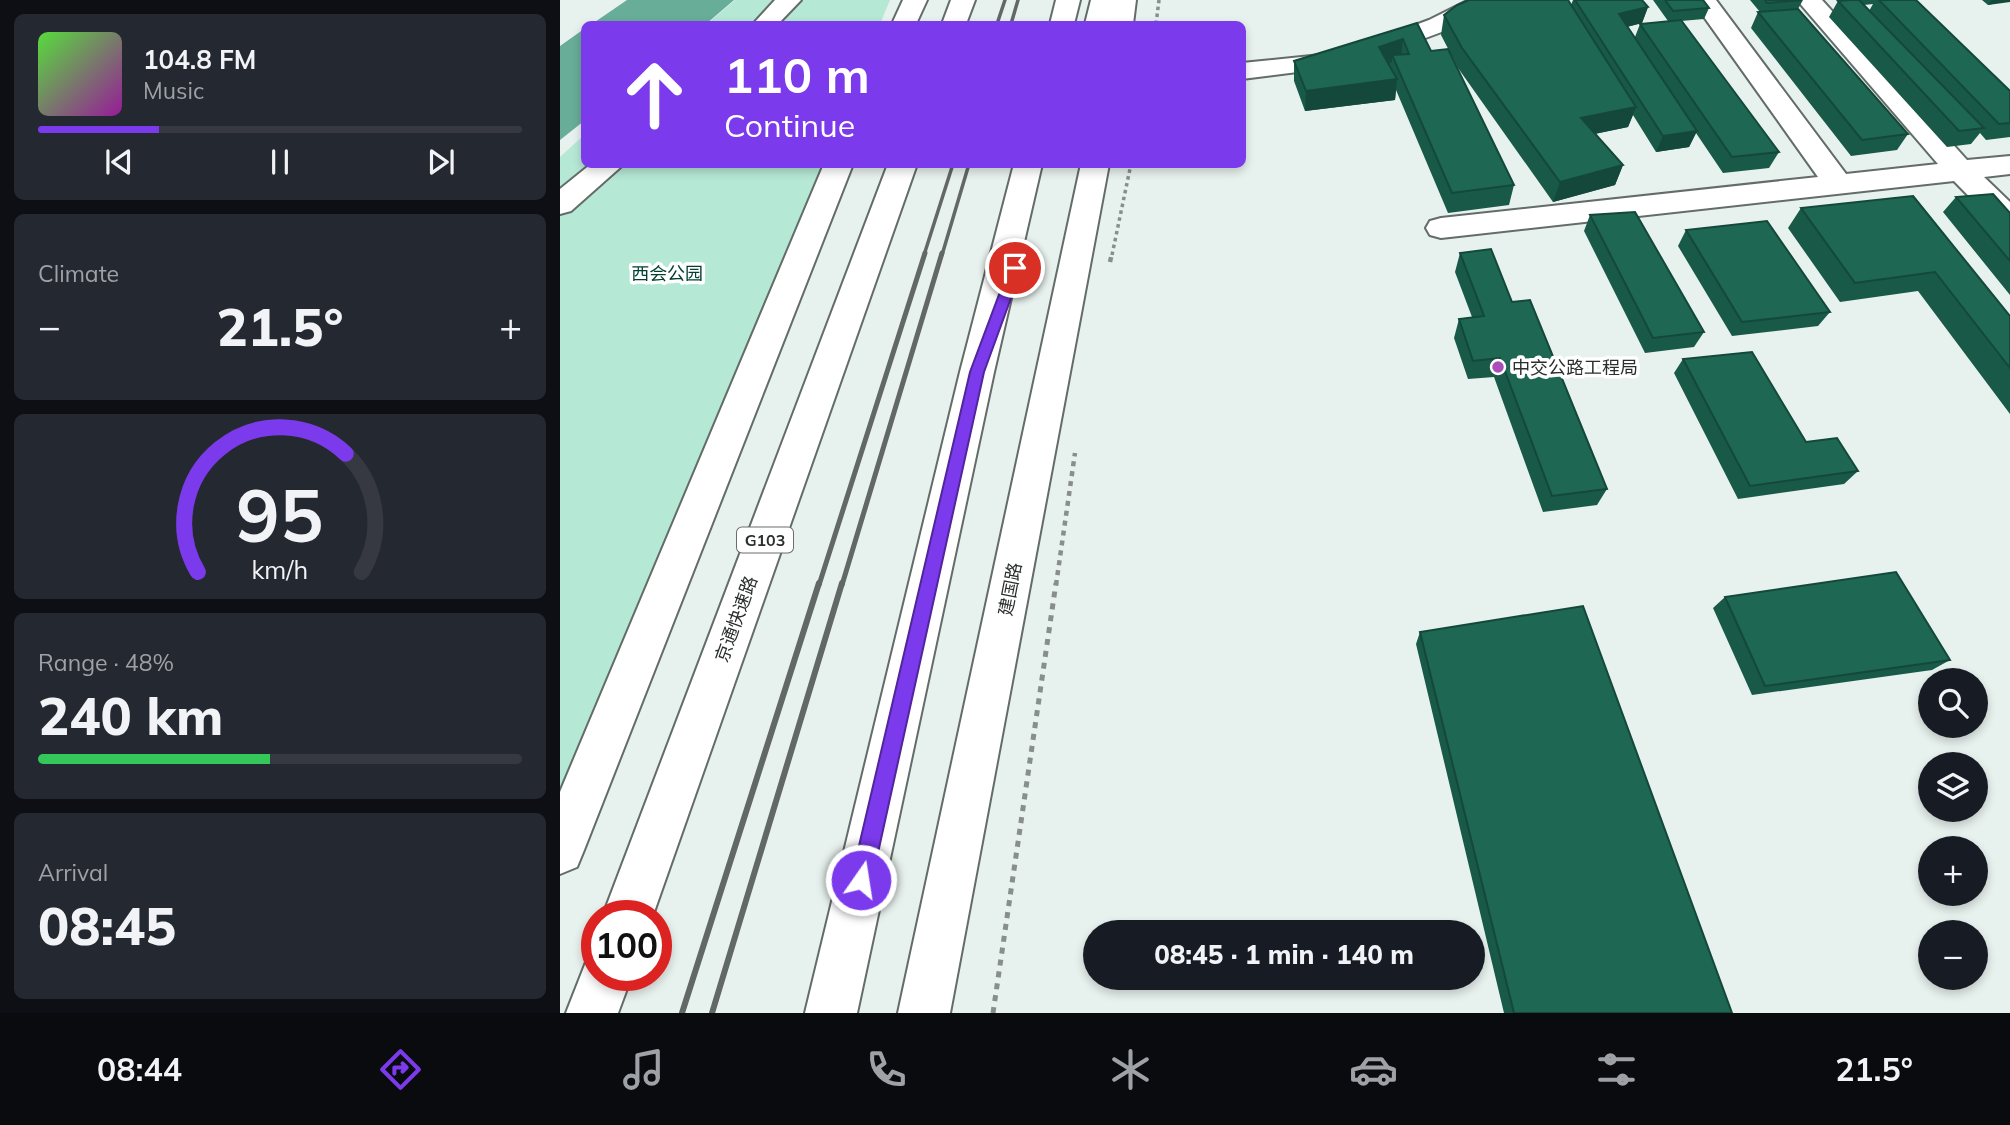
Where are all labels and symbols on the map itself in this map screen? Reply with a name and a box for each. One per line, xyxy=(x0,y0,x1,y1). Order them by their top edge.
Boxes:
pin xyxy=(985,238,1045,298)
park label: 西会公园 xyxy=(631,262,703,285)
place label: 中交公路工程局 xyxy=(1512,356,1638,379)
marker: 中交公路工程局 xyxy=(1490,359,1506,375)
road number: G103 xyxy=(737,527,793,552)
street label: 建国路 xyxy=(994,560,1026,618)
street label: 京通快速路 xyxy=(710,573,762,665)
position arrow xyxy=(824,843,898,917)
speed limit sign: 100 xyxy=(581,900,672,991)

